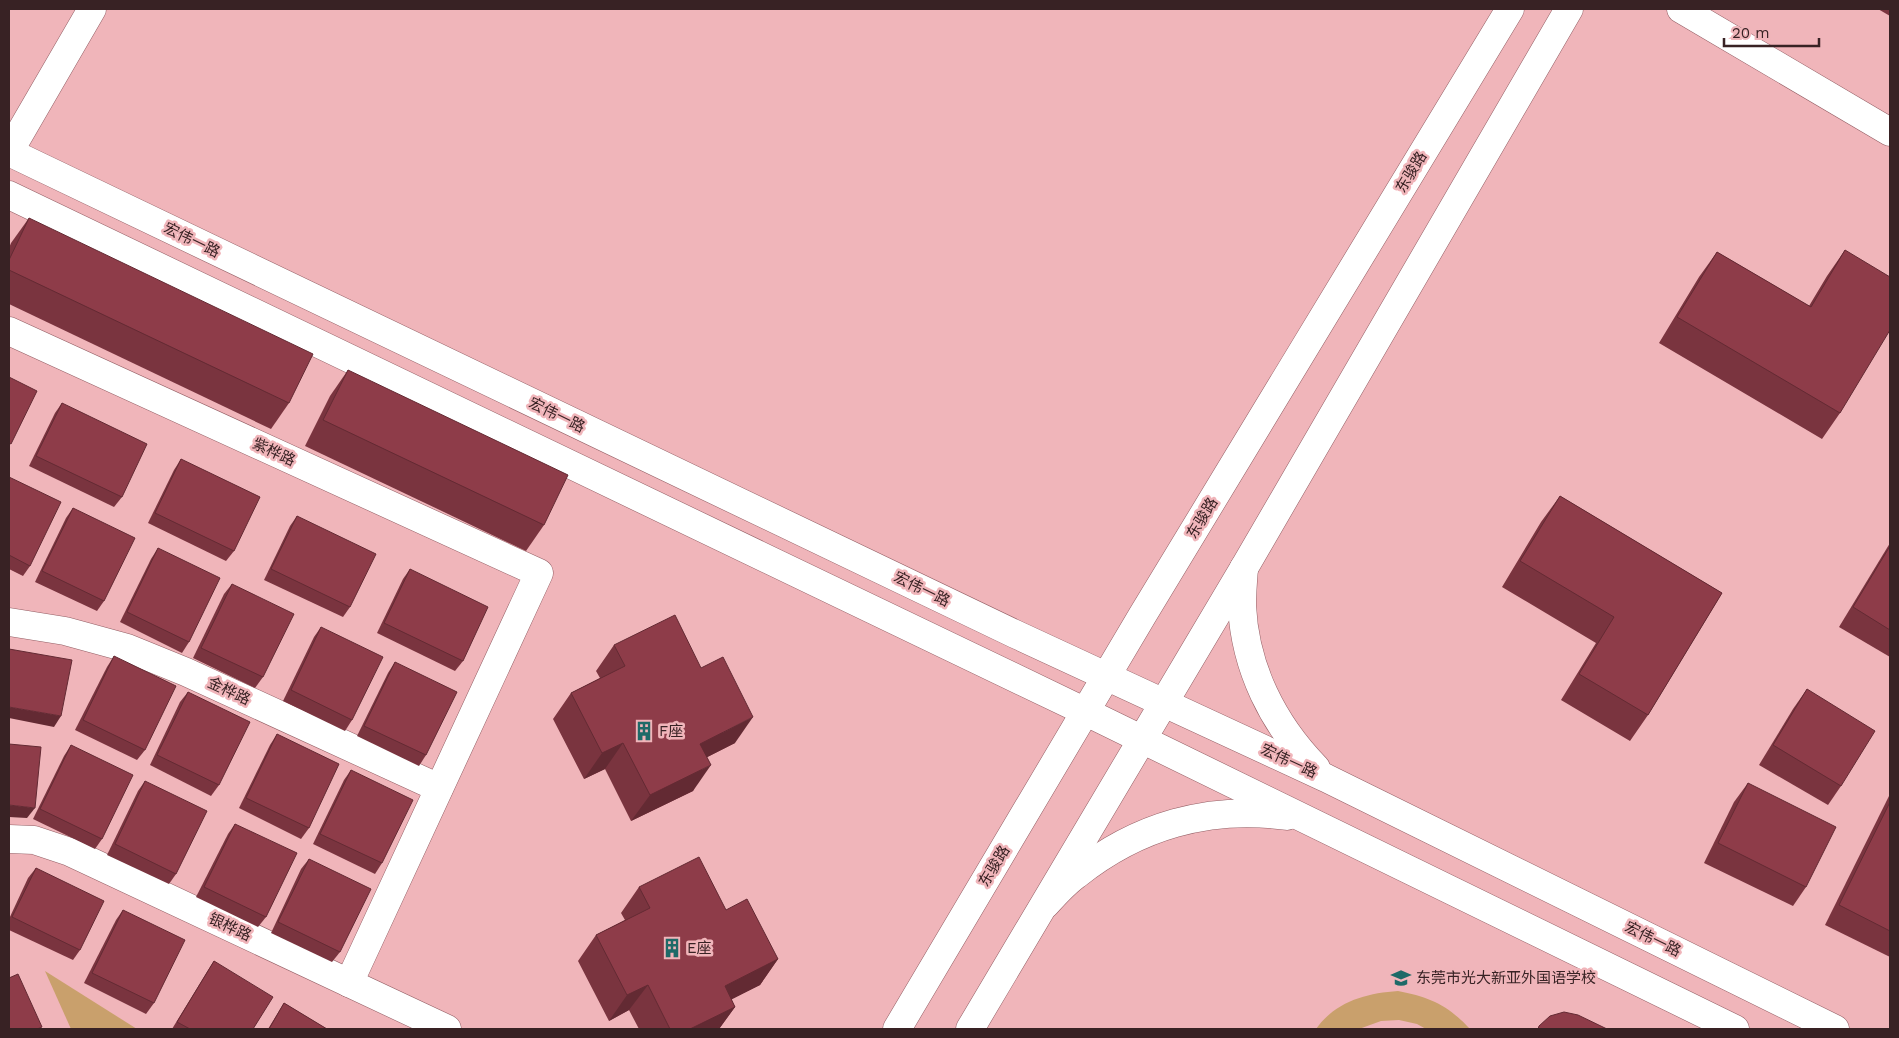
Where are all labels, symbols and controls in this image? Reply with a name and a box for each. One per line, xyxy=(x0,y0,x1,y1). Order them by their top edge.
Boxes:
scale bar xyxy=(1724,15,1819,47)
text: 20 m xyxy=(1732,24,1770,42)
street label: 东骏路 xyxy=(1392,148,1430,196)
street label: 宏伟一路 xyxy=(161,219,223,261)
street label: 宏伟一路 xyxy=(526,394,588,436)
street label: 紫桦路 xyxy=(250,434,298,470)
street label: 东骏路 xyxy=(1183,494,1221,542)
street label: 宏伟一路 xyxy=(891,568,953,610)
street label: 金桦路 xyxy=(205,673,253,709)
building icon: F座 xyxy=(633,720,655,742)
place label: F座 xyxy=(659,722,683,740)
street label: 宏伟一路 xyxy=(1258,740,1320,782)
street label: 东骏路 xyxy=(975,842,1013,890)
street label: 银桦路 xyxy=(206,909,254,945)
street label: 宏伟一路 xyxy=(1622,918,1684,960)
building icon: E座 xyxy=(661,937,683,959)
place label: E座 xyxy=(687,939,712,957)
school or university icon: 东莞市光大新亚外国语学校 xyxy=(1390,967,1412,989)
place label: 东莞市光大新亚外国语学校 xyxy=(1416,969,1596,987)

